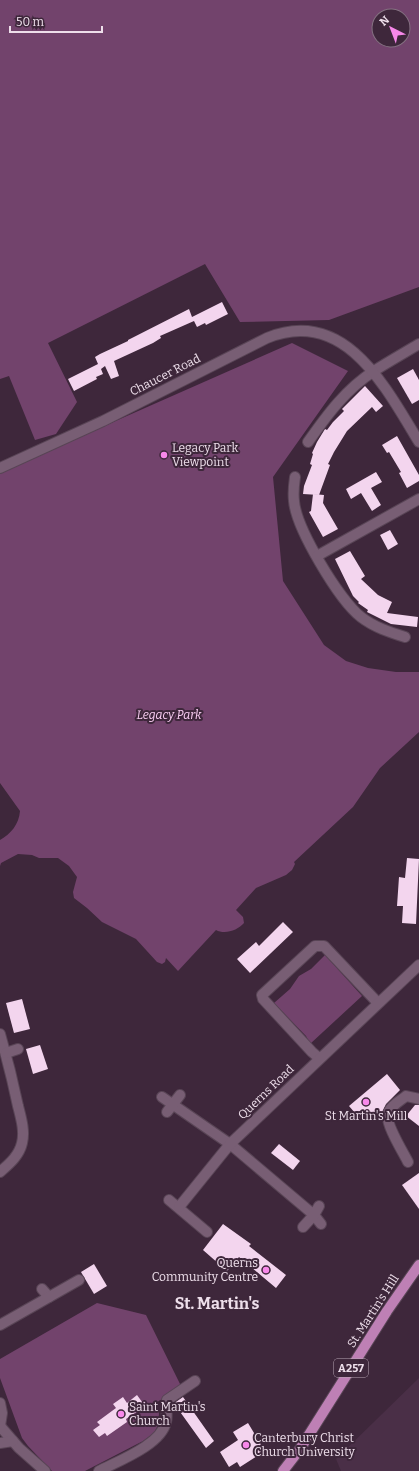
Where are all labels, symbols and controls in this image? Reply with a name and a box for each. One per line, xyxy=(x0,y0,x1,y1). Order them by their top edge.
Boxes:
scale bar xyxy=(10,8,102,34)
north arrow xyxy=(371,8,411,48)
text: N xyxy=(377,13,393,29)
text: 50 m xyxy=(16,15,45,29)
street label: Chaucer Road xyxy=(127,351,203,399)
place label: Legacy Park Viewpoint xyxy=(172,441,238,469)
marker: Legacy Park Viewpoint xyxy=(159,450,169,460)
park label: Legacy Park xyxy=(136,708,202,722)
street label: Querns Road xyxy=(235,1062,297,1122)
marker: St Martin's Mill xyxy=(361,1097,371,1107)
place label: St Martin's Mill xyxy=(325,1109,408,1123)
place label: Querns Community Centre xyxy=(152,1256,258,1284)
marker: Querns Community Centre xyxy=(261,1265,271,1275)
street label: St. Martin's Hill xyxy=(344,1272,402,1350)
district label: St. Martin's xyxy=(175,1294,259,1313)
road number: A257 xyxy=(334,1359,368,1377)
place label: Saint Martin's Church xyxy=(129,1400,206,1428)
marker: Saint Martin's Church xyxy=(116,1409,126,1419)
place label: Canterbury Christ Church University xyxy=(254,1431,355,1459)
marker: Canterbury Christ Church University xyxy=(241,1440,251,1450)

